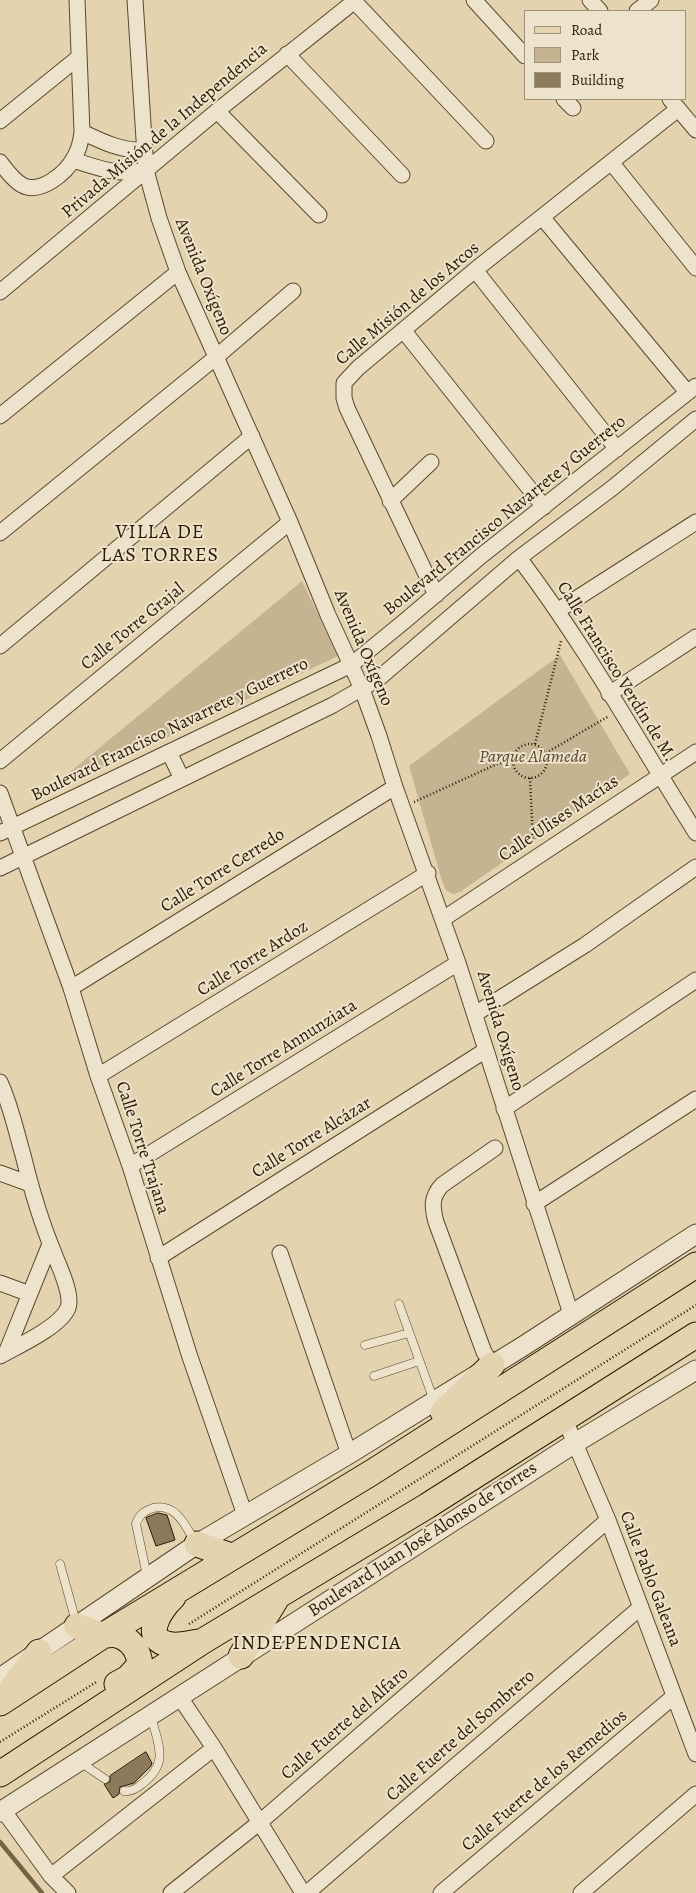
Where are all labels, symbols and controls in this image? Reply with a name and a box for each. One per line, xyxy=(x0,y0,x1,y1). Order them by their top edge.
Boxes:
legend xyxy=(524,10,686,100)
text: Road xyxy=(571,20,602,40)
street label: Privada Misión de la Independencia xyxy=(58,39,272,223)
text: Park xyxy=(571,45,599,65)
text: Building xyxy=(571,70,624,90)
street label: Avenida Oxígeno xyxy=(170,215,236,339)
street label: Calle Misión de los Arcos xyxy=(332,238,484,370)
street label: Boulevard Francisco Navarrete y Guerrero xyxy=(379,411,631,621)
district label: VILLA DE LAS TORRES xyxy=(100,521,220,568)
street label: Calle Francisco Verdín de M. xyxy=(552,578,680,766)
street label: Calle Torre Grajal xyxy=(77,579,189,675)
street label: Avenida Oxígeno xyxy=(329,586,397,710)
street label: Boulevard Francisco Navarrete y Guerrero xyxy=(28,653,312,807)
park label: Parque Alameda xyxy=(479,747,587,769)
street label: Calle Ulises Macías xyxy=(495,771,623,867)
street label: Calle Torre Cerredo xyxy=(157,824,289,918)
street label: Calle Torre Ardoz xyxy=(194,916,312,1002)
street label: Avenida Oxígeno xyxy=(471,968,529,1094)
street label: Calle Torre Annunziata xyxy=(207,995,361,1103)
street label: Calle Torre Trajana xyxy=(110,1079,174,1217)
street label: Calle Torre Alcázar xyxy=(248,1093,376,1183)
street label: Boulevard Juan José Alonso de Torres xyxy=(304,1458,542,1622)
street label: Calle Pablo Galeana xyxy=(614,1508,686,1650)
district label: INDEPENDENCIA xyxy=(231,1632,403,1656)
street label: Calle Fuerte del Alfaro xyxy=(277,1663,413,1785)
street label: Calle Fuerte del Sombrero xyxy=(382,1666,540,1806)
street label: Calle Fuerte de los Remedios xyxy=(458,1705,632,1857)

